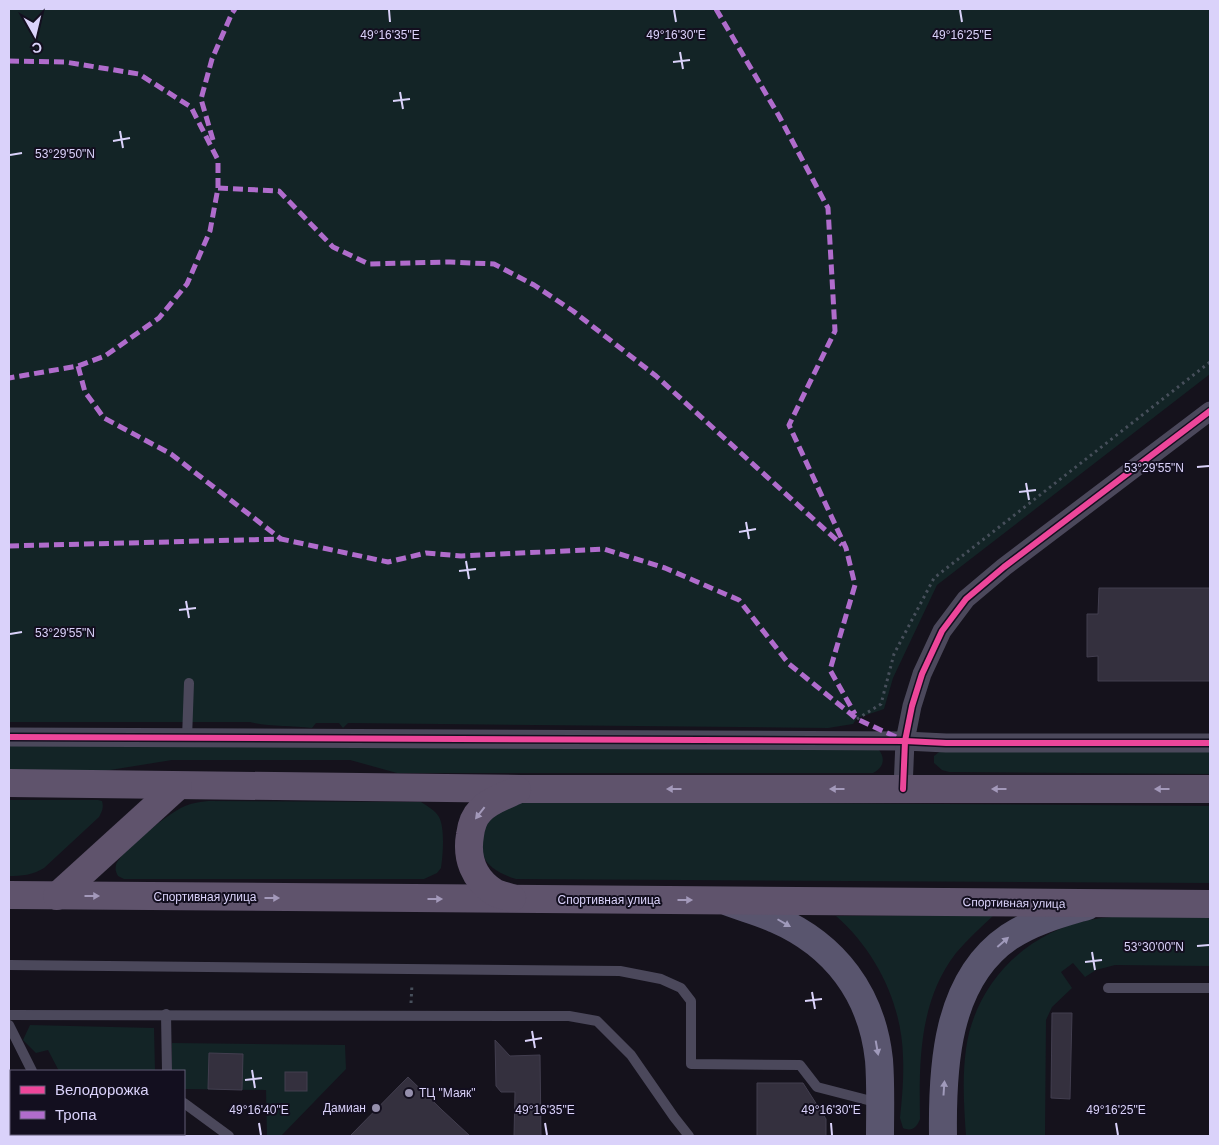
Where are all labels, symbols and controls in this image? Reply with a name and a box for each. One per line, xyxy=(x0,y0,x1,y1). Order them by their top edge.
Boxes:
north arrow xyxy=(10,10,60,60)
text: 49°16'35"E xyxy=(360,28,420,42)
text: 49°16'30"E xyxy=(646,28,706,42)
text: 49°16'25"E xyxy=(932,28,992,42)
text: С xyxy=(31,39,43,57)
text: 53°29'50"N xyxy=(35,147,95,161)
text: 53°29'55"N xyxy=(1124,461,1184,475)
text: 53°29'55"N xyxy=(35,626,95,640)
one-way arrow xyxy=(666,785,682,793)
one-way arrow xyxy=(828,785,844,793)
one-way arrow xyxy=(991,785,1007,793)
one-way arrow xyxy=(1153,785,1169,793)
one-way arrow xyxy=(475,807,485,820)
street label: Спортивная улица xyxy=(154,890,257,904)
one-way arrow xyxy=(85,892,101,900)
street label: Спортивная улица xyxy=(558,893,661,907)
one-way arrow xyxy=(265,894,281,902)
one-way arrow xyxy=(427,895,443,903)
street label: Спортивная улица xyxy=(962,895,1066,911)
one-way arrow xyxy=(677,896,693,904)
one-way arrow xyxy=(777,919,790,928)
one-way arrow xyxy=(997,936,1009,948)
text: 53°30'00"N xyxy=(1124,940,1184,954)
one-way arrow xyxy=(873,1040,881,1056)
legend xyxy=(10,1070,185,1135)
one-way arrow xyxy=(940,1079,948,1095)
text: Велодорожка xyxy=(55,1081,149,1098)
place label: ТЦ "Маяк" xyxy=(419,1086,476,1100)
marker: ТЦ "Маяк" xyxy=(403,1087,415,1099)
place label: Дамиан xyxy=(323,1101,366,1115)
marker: Дамиан xyxy=(370,1102,382,1114)
text: 49°16'40"E xyxy=(229,1103,289,1117)
text: 49°16'35"E xyxy=(515,1103,575,1117)
text: 49°16'30"E xyxy=(801,1103,861,1117)
text: 49°16'25"E xyxy=(1086,1103,1146,1117)
text: Тропа xyxy=(55,1106,97,1123)

